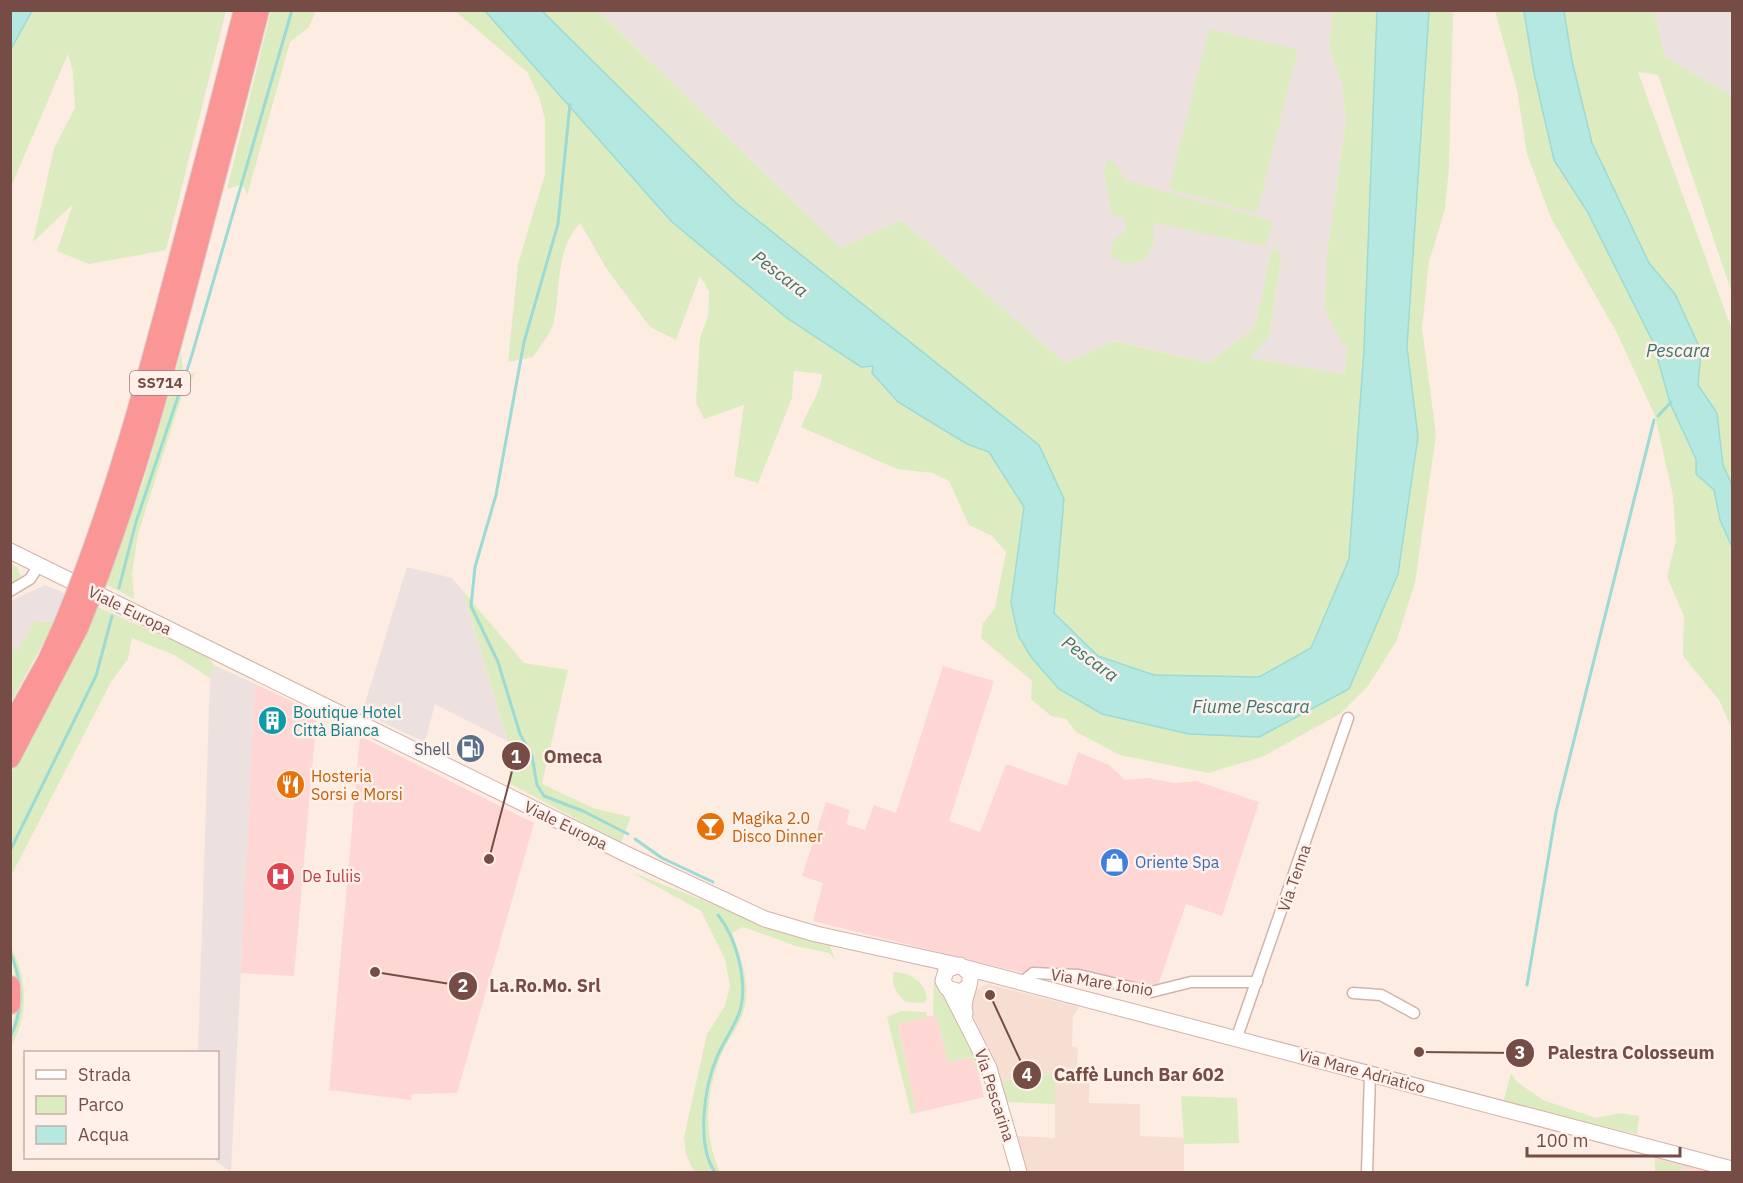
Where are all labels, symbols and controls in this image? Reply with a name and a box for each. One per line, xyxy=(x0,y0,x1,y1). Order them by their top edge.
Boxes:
water label: Pescara xyxy=(748,245,813,302)
water label: Pescara xyxy=(1646,339,1710,362)
road number: SS714 xyxy=(130,371,190,395)
street label: Viale Europa xyxy=(85,581,175,639)
water label: Pescara xyxy=(1058,630,1123,687)
water label: Fiume Pescara xyxy=(1192,695,1310,718)
place label: Boutique Hotel Città Bianca xyxy=(293,702,401,740)
building icon: Boutique Hotel Città Bianca xyxy=(256,705,288,737)
fuel station icon: Shell xyxy=(455,733,487,765)
callout: Omeca xyxy=(501,738,614,774)
place label: Shell xyxy=(414,739,450,759)
text: 1 xyxy=(511,745,522,768)
text: Omeca xyxy=(544,745,602,768)
place label: Hosteria Sorsi e Morsi xyxy=(311,766,403,804)
restaurant icon: Hosteria Sorsi e Morsi xyxy=(274,769,306,801)
street label: Viale Europa xyxy=(521,796,611,854)
place label: Magika 2.0 Disco Dinner xyxy=(732,808,823,846)
bar icon: Magika 2.0 Disco Dinner xyxy=(695,811,727,843)
street label: Via Tenna xyxy=(1273,841,1315,914)
shop icon: Oriente Spa xyxy=(1098,846,1130,878)
place label: Oriente Spa xyxy=(1135,852,1220,872)
hospital icon: De Iuliis xyxy=(265,860,297,892)
place label: De Iuliis xyxy=(302,866,361,886)
street label: Via Mare Ionio xyxy=(1049,964,1155,1000)
callout: La.Ro.Mo. Srl xyxy=(448,968,613,1004)
text: 2 xyxy=(458,974,468,997)
text: La.Ro.Mo. Srl xyxy=(489,974,601,997)
callout: Palestra Colosseum xyxy=(1505,1035,1726,1071)
text: 3 xyxy=(1515,1041,1525,1064)
text: Palestra Colosseum xyxy=(1547,1041,1715,1064)
street label: Via Mare Adriatico xyxy=(1296,1044,1428,1098)
street label: Via Pescarina xyxy=(971,1046,1019,1144)
legend xyxy=(24,1051,219,1159)
callout: Caffè Lunch Bar 602 xyxy=(1012,1057,1236,1093)
text: Strada xyxy=(78,1063,131,1086)
text: 4 xyxy=(1022,1063,1033,1086)
text: Caffè Lunch Bar 602 xyxy=(1054,1063,1224,1086)
text: Parco xyxy=(78,1093,124,1116)
scale bar xyxy=(1527,1120,1680,1158)
text: Acqua xyxy=(78,1123,129,1146)
text: 100 m xyxy=(1536,1129,1588,1152)

